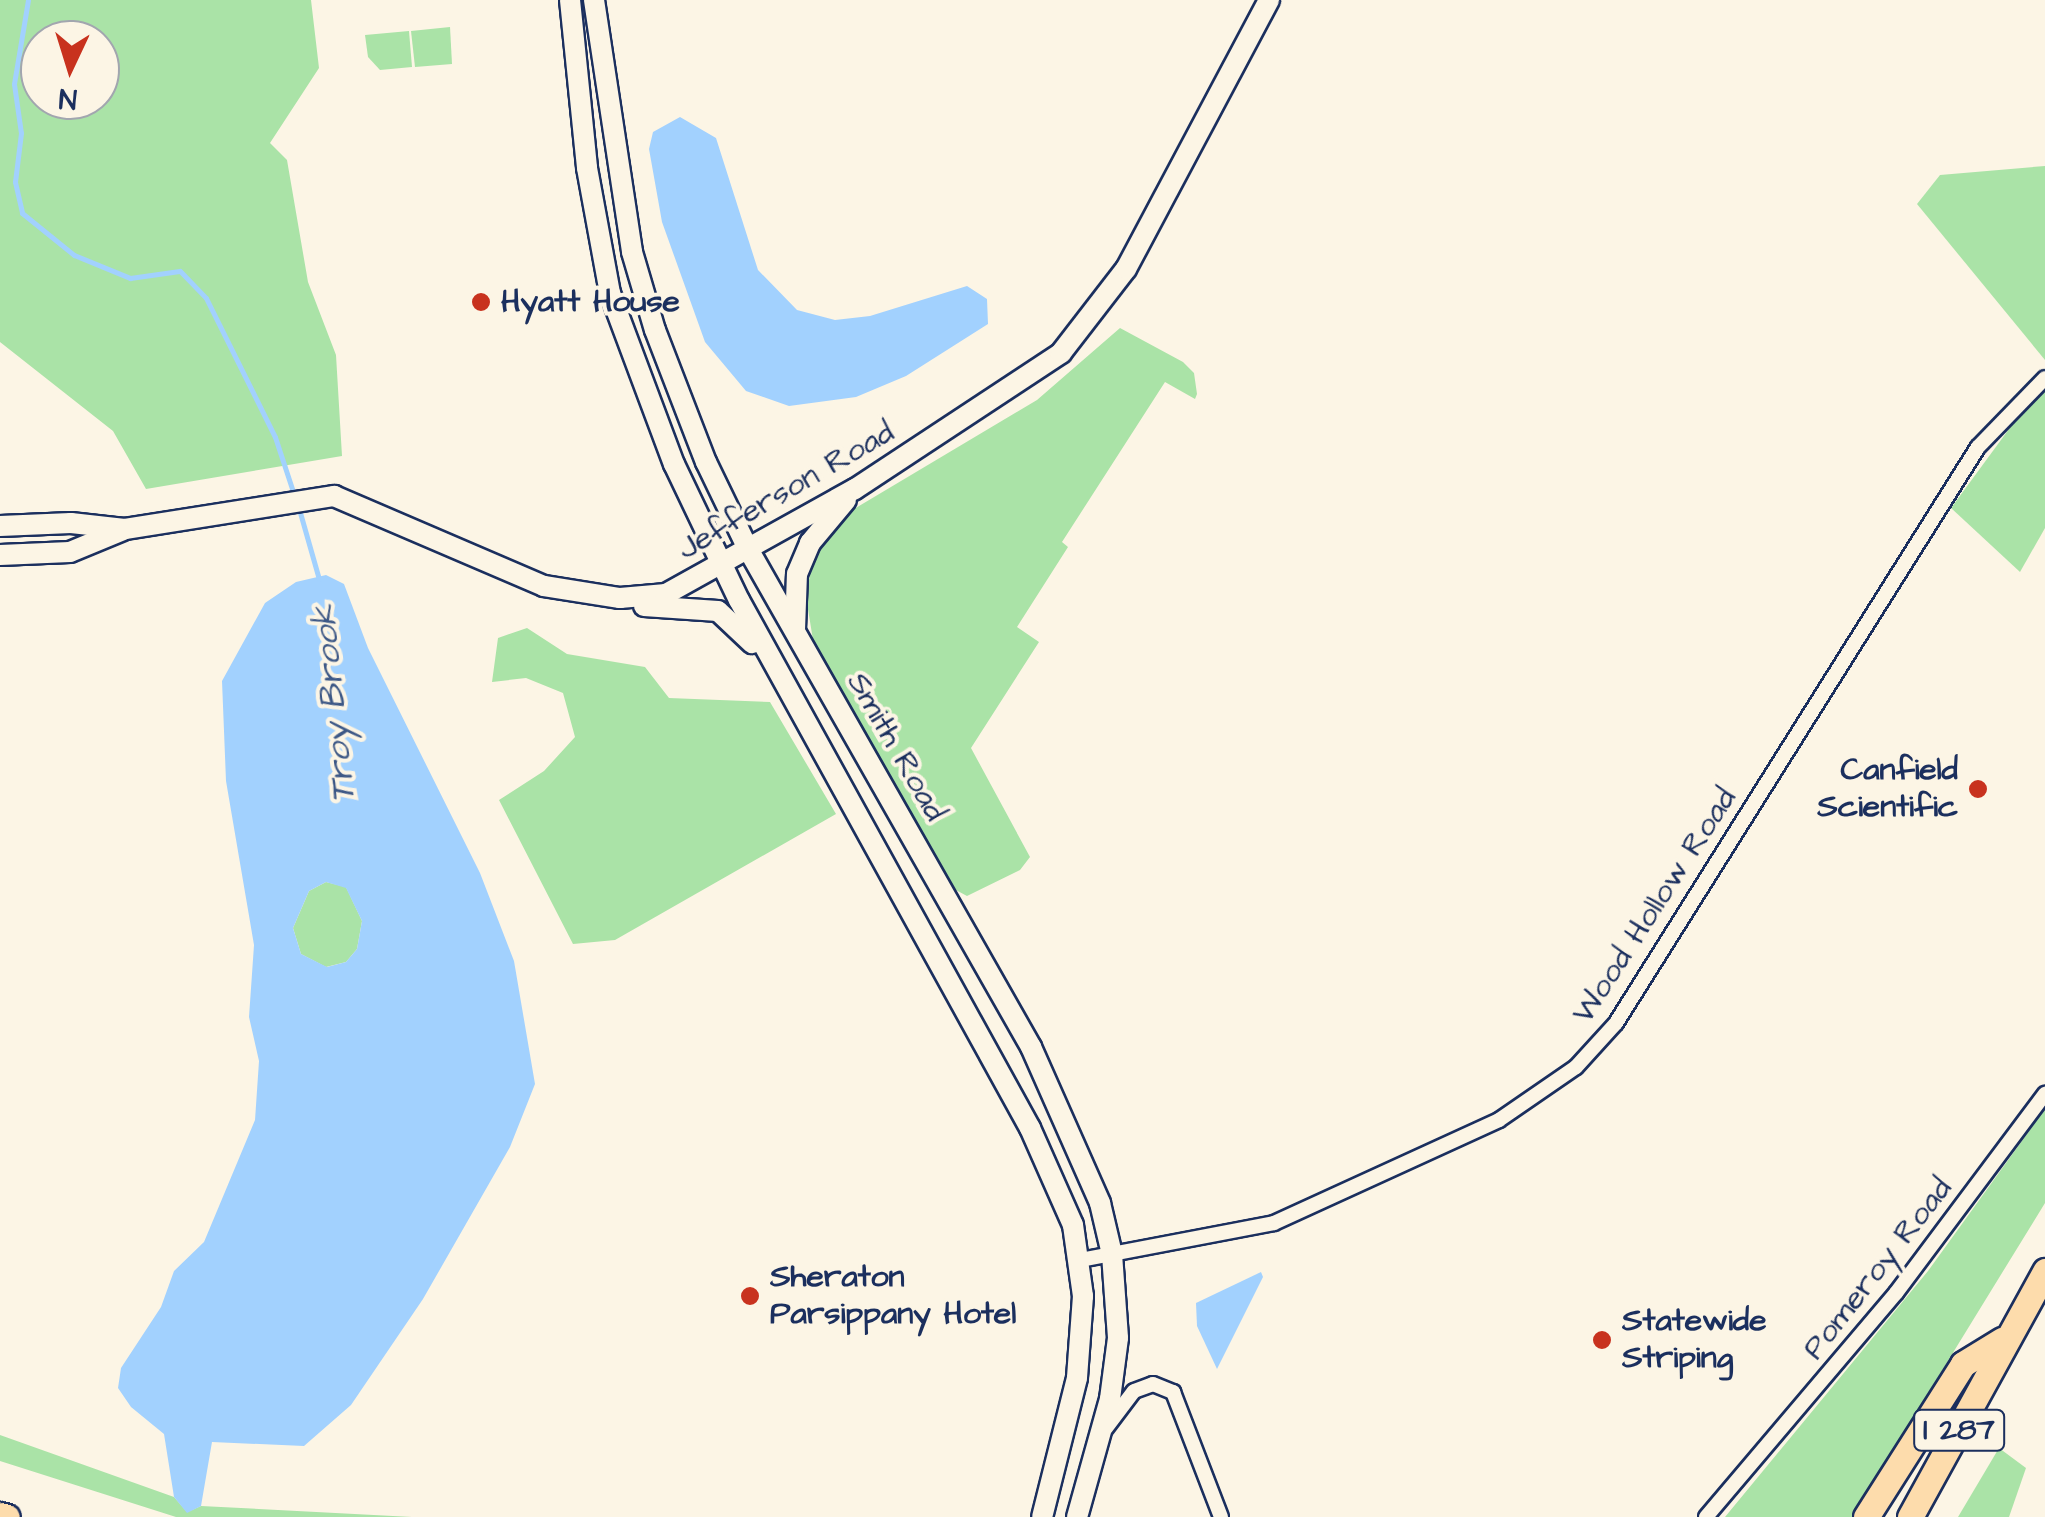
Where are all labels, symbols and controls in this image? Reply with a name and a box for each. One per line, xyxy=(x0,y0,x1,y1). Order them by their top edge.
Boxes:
north arrow xyxy=(20,20,120,120)
text: N xyxy=(58,78,78,118)
place label: Hyatt House xyxy=(501,283,680,321)
marker: Hyatt House xyxy=(470,291,492,313)
street label: Jefferson Road xyxy=(671,413,901,569)
water label: Troy Brook xyxy=(303,603,365,805)
street label: Smith Road xyxy=(838,666,954,828)
place label: Canfield Scientific xyxy=(1817,752,1958,827)
marker: Canfield Scientific xyxy=(1967,778,1989,800)
street label: Wood Hollow Road xyxy=(1565,781,1745,1031)
street label: Pomeroy Road xyxy=(1795,1170,1961,1368)
place label: Sheraton Parsippany Hotel xyxy=(770,1259,1016,1334)
marker: Sheraton Parsippany Hotel xyxy=(739,1285,761,1307)
place label: Statewide Striping xyxy=(1622,1303,1766,1378)
marker: Statewide Striping xyxy=(1591,1329,1613,1351)
road number: I 287 xyxy=(1912,1405,2006,1455)

